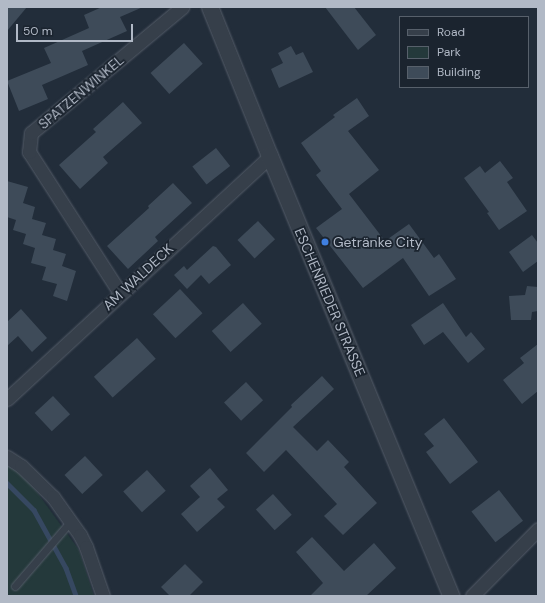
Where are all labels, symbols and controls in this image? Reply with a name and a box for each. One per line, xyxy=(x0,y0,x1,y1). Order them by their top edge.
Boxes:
scale bar xyxy=(18,16,135,42)
legend xyxy=(399,16,529,88)
text: 50 m xyxy=(23,23,52,39)
text: Road xyxy=(437,24,465,40)
text: Park xyxy=(437,44,461,60)
street label: SPATZENWINKEL xyxy=(35,51,127,133)
text: Building xyxy=(437,64,481,80)
street label: ESCHENRIEDER STRASSE xyxy=(291,225,369,379)
place label: Getränke City xyxy=(333,234,423,250)
marker: Getränke City xyxy=(320,237,330,247)
street label: AM WALDECK xyxy=(99,240,177,314)

